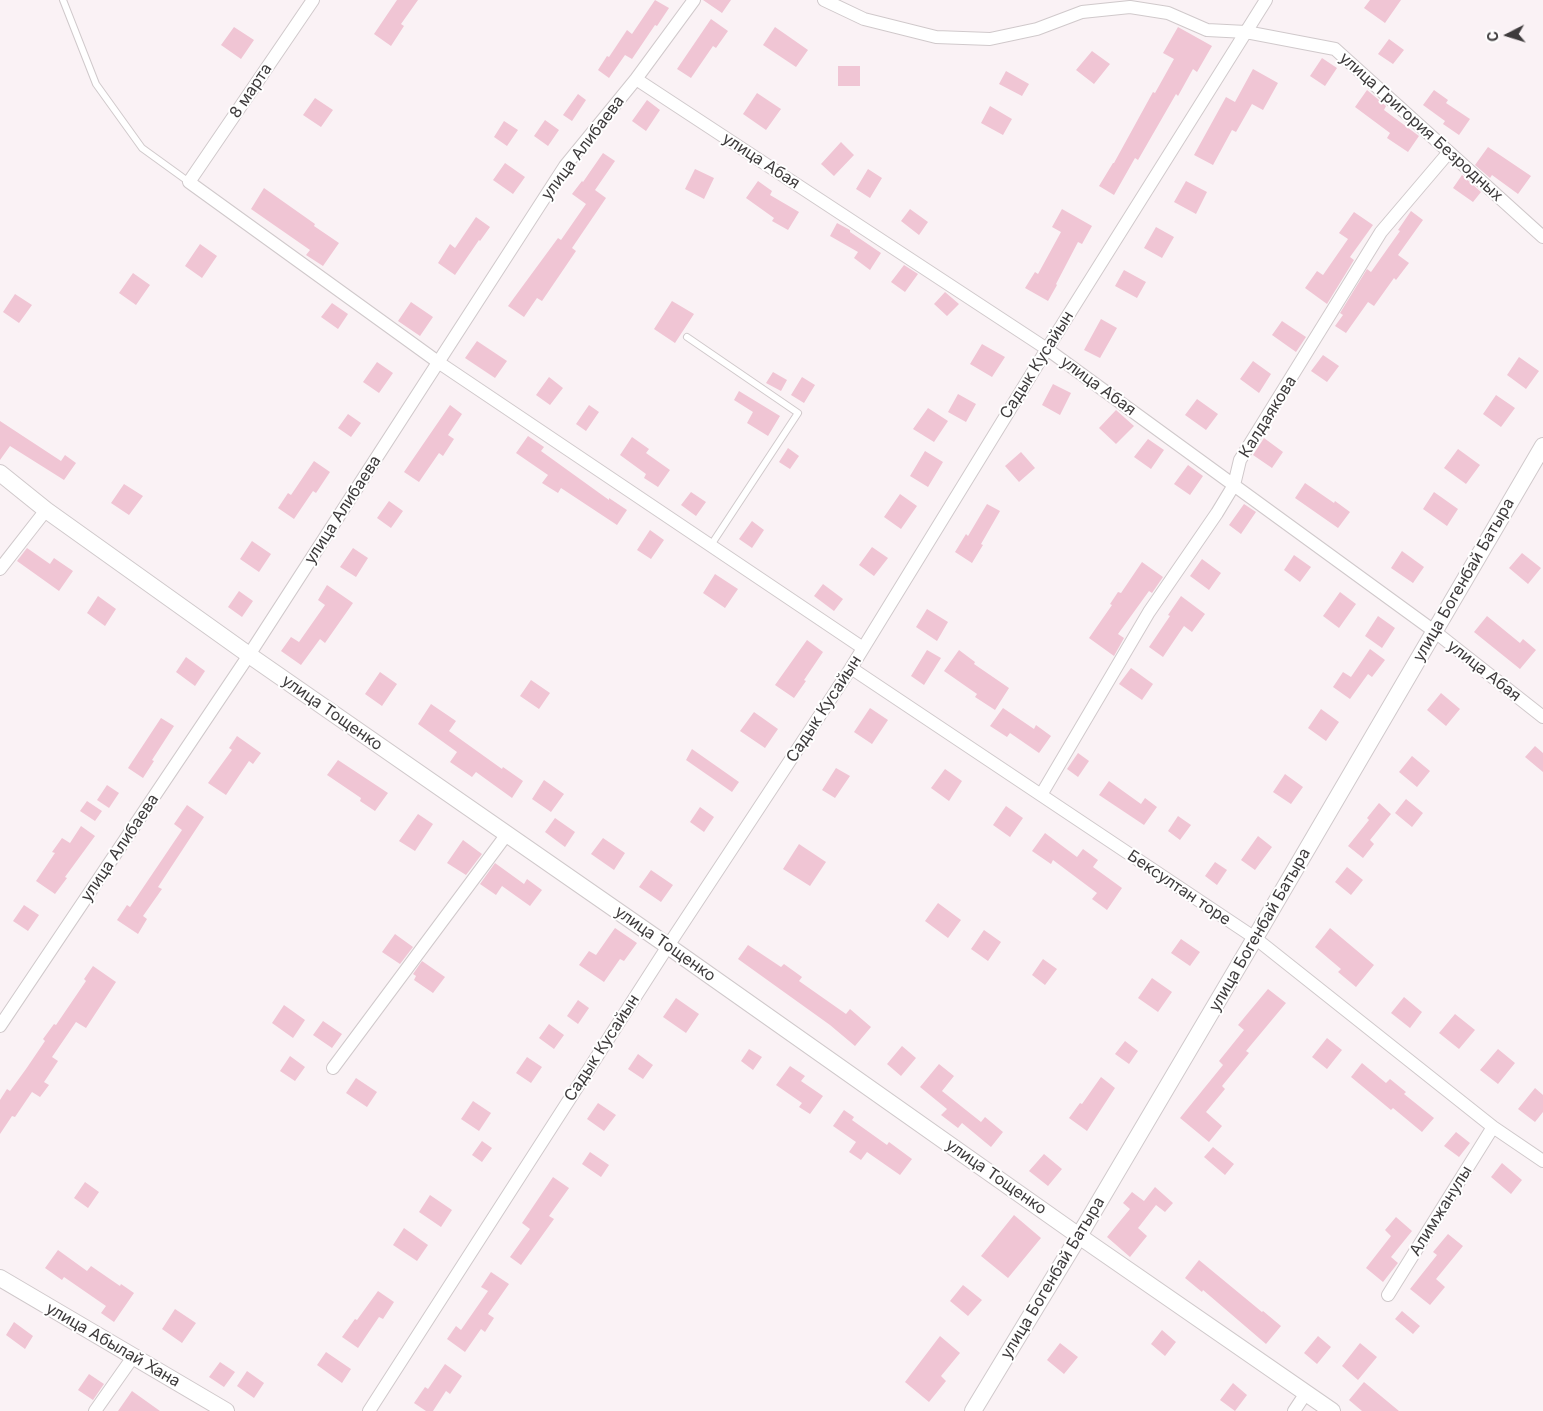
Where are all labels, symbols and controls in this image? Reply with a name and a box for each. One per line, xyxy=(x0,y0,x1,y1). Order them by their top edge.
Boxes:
north arrow xyxy=(1483,10,1533,60)
text: С xyxy=(1484,30,1501,42)
street label: улица Григория Безродных xyxy=(1335,48,1507,206)
street label: 8 марта xyxy=(226,60,276,122)
street label: улица Алибаева xyxy=(538,92,628,204)
street label: улица Абая xyxy=(719,129,803,193)
street label: Садык Кусайын xyxy=(996,308,1078,422)
street label: улица Абая xyxy=(1057,352,1139,420)
street label: Калдаякова xyxy=(1235,373,1301,461)
street label: улица Алибаева xyxy=(301,452,385,568)
street label: улица Богенбай Батыра xyxy=(1409,495,1519,665)
street label: улица Абая xyxy=(1443,636,1525,706)
street label: Садык Кусайын xyxy=(782,652,866,766)
street label: улица Тощенко xyxy=(278,671,386,755)
street label: улица Алибаева xyxy=(77,791,163,905)
street label: улица Богенбай Батыра xyxy=(1205,845,1315,1015)
street label: Бексултан торе xyxy=(1124,846,1234,930)
street label: улица Тощенко xyxy=(611,902,719,986)
street label: Садык Кусайын xyxy=(560,991,644,1105)
street label: улица Тощенко xyxy=(942,1135,1050,1219)
street label: Алимжанулы xyxy=(1406,1162,1476,1260)
street label: улица Богенбай Батыра xyxy=(997,1194,1109,1362)
street label: улица Абылай Хана xyxy=(42,1299,184,1391)

